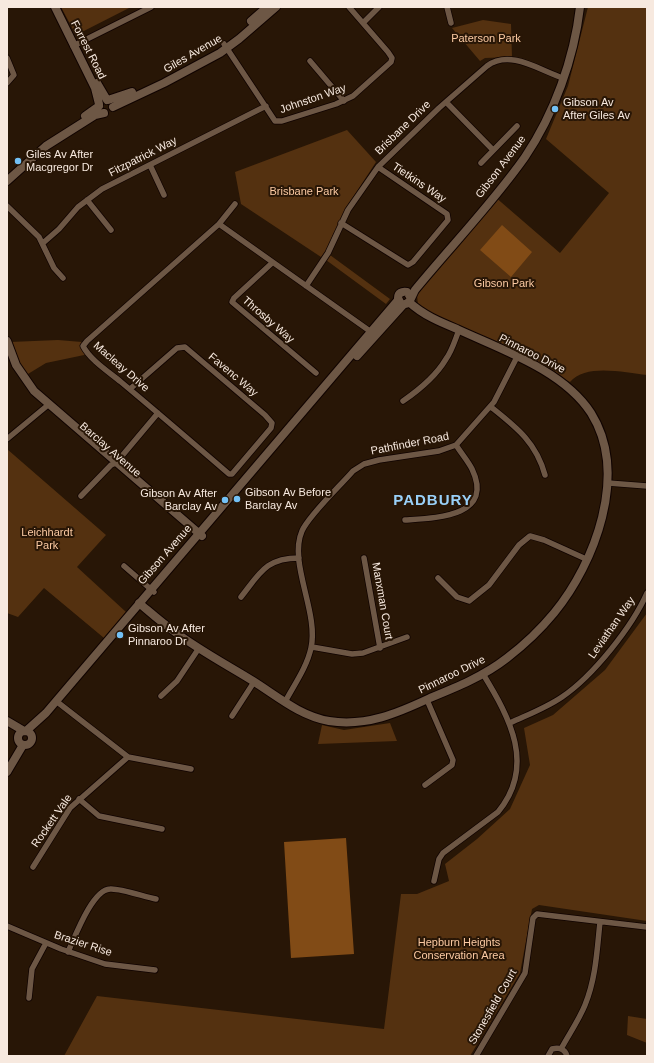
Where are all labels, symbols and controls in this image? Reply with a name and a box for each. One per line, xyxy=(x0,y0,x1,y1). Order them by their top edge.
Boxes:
street label: Forrest Road xyxy=(68,18,108,82)
street label: Giles Avenue xyxy=(161,32,225,76)
park label: Paterson Park xyxy=(451,32,521,46)
street label: Johnston Way xyxy=(278,81,348,117)
place label: Gibson Av After Giles Av xyxy=(563,96,630,122)
street label: Brisbane Drive xyxy=(372,98,434,158)
marker: Gibson Av After Giles Av xyxy=(550,104,560,114)
street label: Gibson Avenue xyxy=(473,133,529,201)
street label: Fitzpatrick Way xyxy=(107,134,179,180)
place label: Giles Av After Macgregor Dr xyxy=(26,148,93,174)
marker: Giles Av After Macgregor Dr xyxy=(13,156,23,166)
street label: Tietkins Way xyxy=(390,160,448,206)
park label: Brisbane Park xyxy=(269,185,339,199)
park label: Gibson Park xyxy=(474,277,534,291)
street label: Throsby Way xyxy=(239,294,297,346)
street label: Pinnaroo Drive xyxy=(497,332,567,376)
street label: Macleay Drive xyxy=(90,339,152,395)
street label: Favenc Way xyxy=(206,350,260,400)
street label: Barclay Avenue xyxy=(77,420,143,480)
street label: Pathfinder Road xyxy=(370,430,450,458)
place label: Gibson Av Before Barclay Av xyxy=(245,486,331,512)
place label: Gibson Av After Barclay Av xyxy=(140,487,217,513)
district label: PADBURY xyxy=(393,492,473,510)
marker: Gibson Av Before Barclay Av xyxy=(232,494,242,504)
marker: Gibson Av After Barclay Av xyxy=(220,495,230,505)
street label: Gibson Avenue xyxy=(135,522,195,588)
park label: Leichhardt Park xyxy=(21,526,73,552)
street label: Manxman Court xyxy=(369,561,395,641)
street label: Leviathan Way xyxy=(586,595,638,661)
place label: Gibson Av After Pinnaroo Dr xyxy=(128,622,205,648)
marker: Gibson Av After Pinnaroo Dr xyxy=(115,630,125,640)
street label: Pinnaroo Drive xyxy=(416,653,488,697)
street label: Rockett Vale xyxy=(29,792,75,850)
street label: Brazier Rise xyxy=(52,928,114,960)
park label: Hepburn Heights Conservation Area xyxy=(413,936,505,962)
street label: Stonesfield Court xyxy=(466,967,520,1047)

